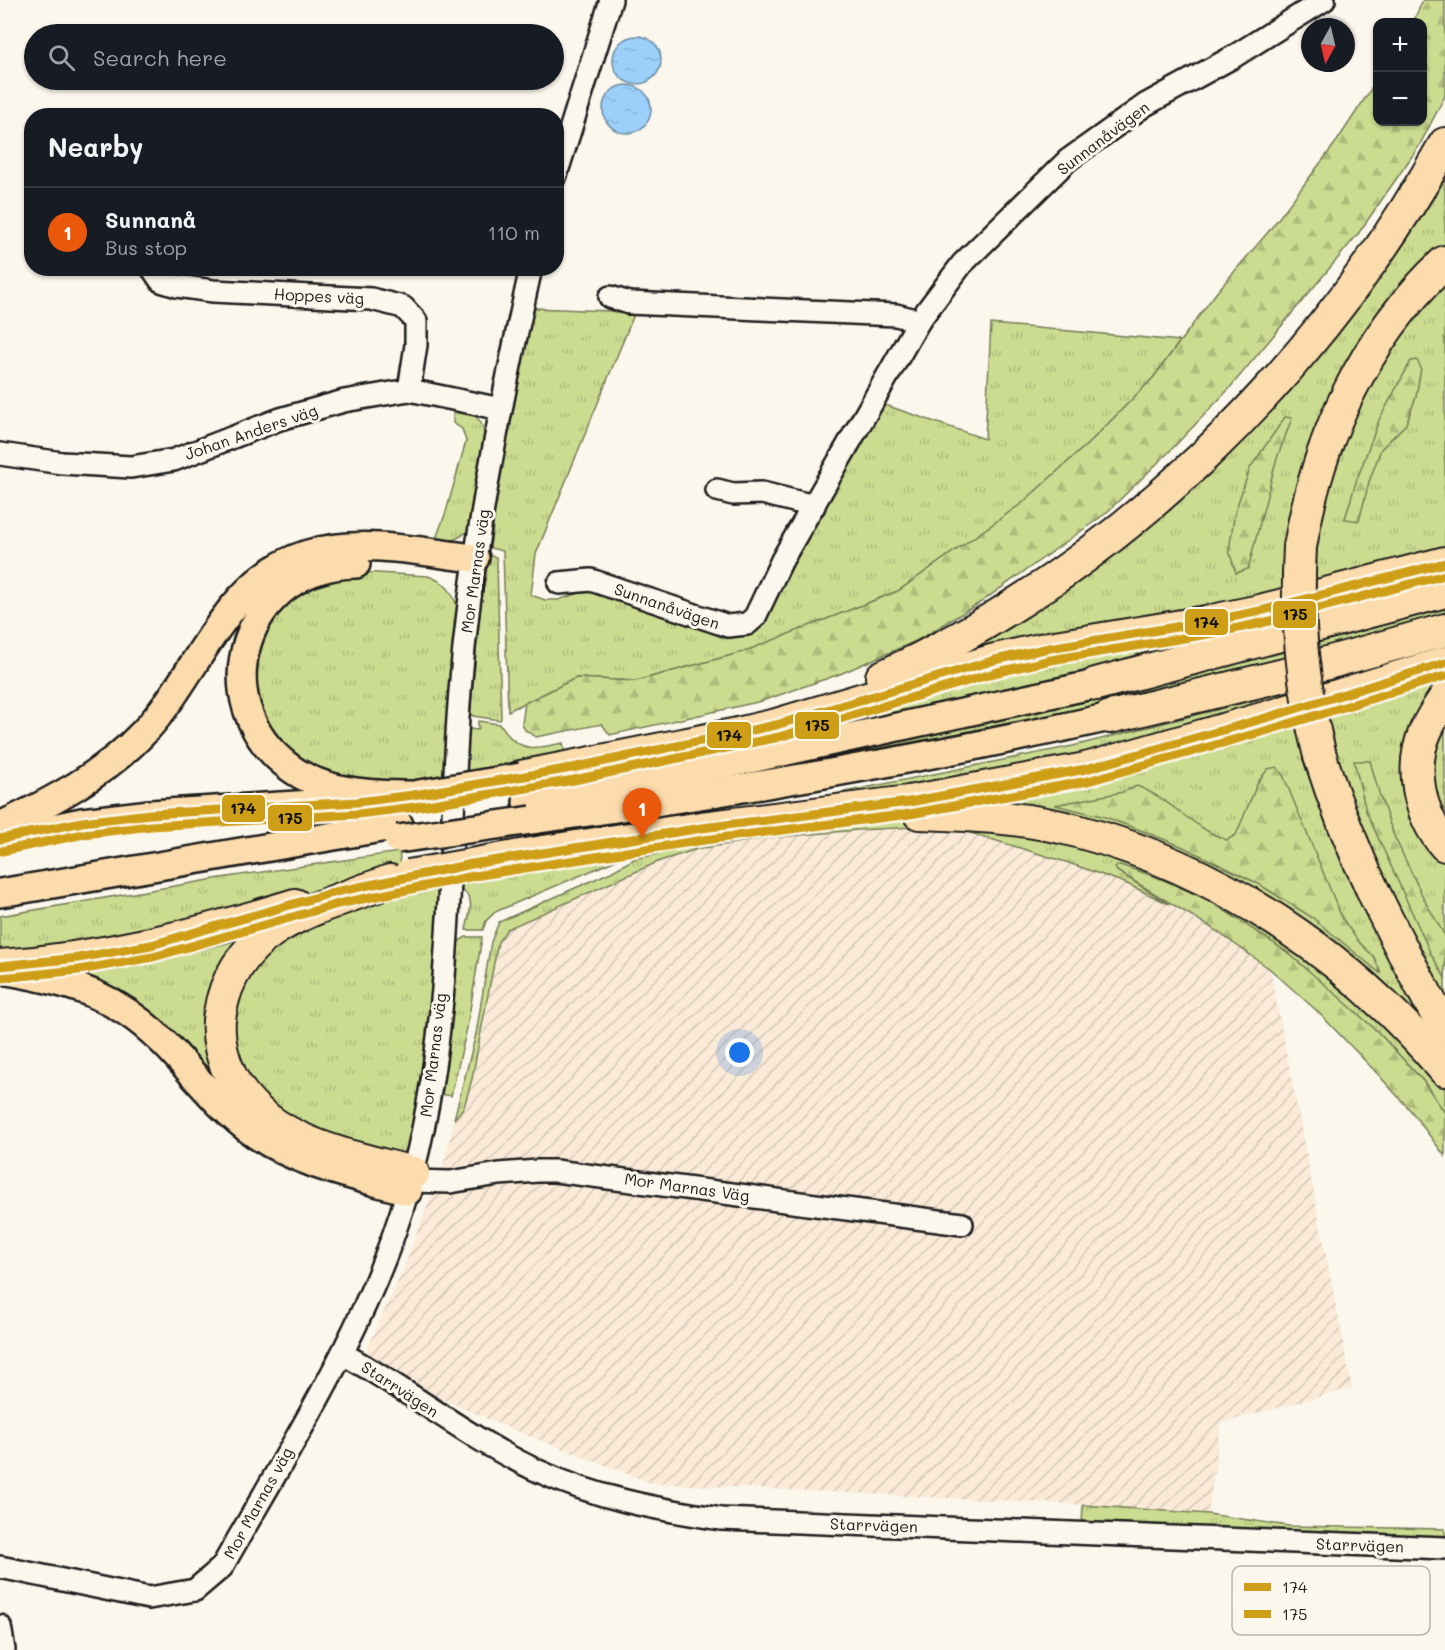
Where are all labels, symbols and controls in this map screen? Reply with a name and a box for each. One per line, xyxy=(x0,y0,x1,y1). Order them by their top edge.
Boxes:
north arrow xyxy=(1301,18,1355,72)
map controls xyxy=(1373,18,1427,126)
button: + xyxy=(1373,18,1427,72)
search box xyxy=(24,24,564,90)
icon: search xyxy=(45,41,78,74)
text: Search here xyxy=(93,43,227,72)
button: − xyxy=(1373,72,1427,126)
street label: Sunnanåvägen xyxy=(1052,96,1153,179)
text: Nearby xyxy=(48,130,143,164)
text: Sunnanå xyxy=(105,205,196,234)
text: 1 xyxy=(63,219,72,245)
text: 110 m xyxy=(487,219,540,245)
text: Bus stop xyxy=(105,234,187,260)
street label: Hoppes väg xyxy=(273,283,365,308)
street label: Johan Anders väg xyxy=(182,399,320,464)
street label: Mor Marnas väg xyxy=(455,508,494,634)
street label: Sunnanåvägen xyxy=(612,578,723,633)
line badge: 175 xyxy=(1272,600,1317,629)
text: 175 xyxy=(1282,603,1308,624)
line badge: 174 xyxy=(1184,608,1229,636)
text: 174 xyxy=(1193,611,1219,632)
line badge: 175 xyxy=(794,711,840,740)
text: 175 xyxy=(804,714,830,735)
line badge: 174 xyxy=(706,721,752,749)
text: 174 xyxy=(716,724,742,745)
pin: 1 xyxy=(622,788,662,838)
line badge: 174 xyxy=(221,794,266,823)
text: 174 xyxy=(230,797,256,818)
line badge: 175 xyxy=(267,804,313,832)
text: 175 xyxy=(277,807,303,828)
street label: Mor Marnas väg xyxy=(414,992,451,1118)
your location xyxy=(725,1038,754,1067)
street label: Mor Marnas Väg xyxy=(623,1167,751,1206)
street label: Starrvägen xyxy=(358,1356,443,1421)
street label: Mor Marnas väg xyxy=(218,1443,297,1562)
street label: Starrvägen xyxy=(830,1512,918,1537)
street label: Starrvägen xyxy=(1316,1532,1404,1557)
legend xyxy=(1232,1566,1430,1635)
text: 174 xyxy=(1282,1576,1308,1597)
text: 175 xyxy=(1282,1603,1307,1624)

